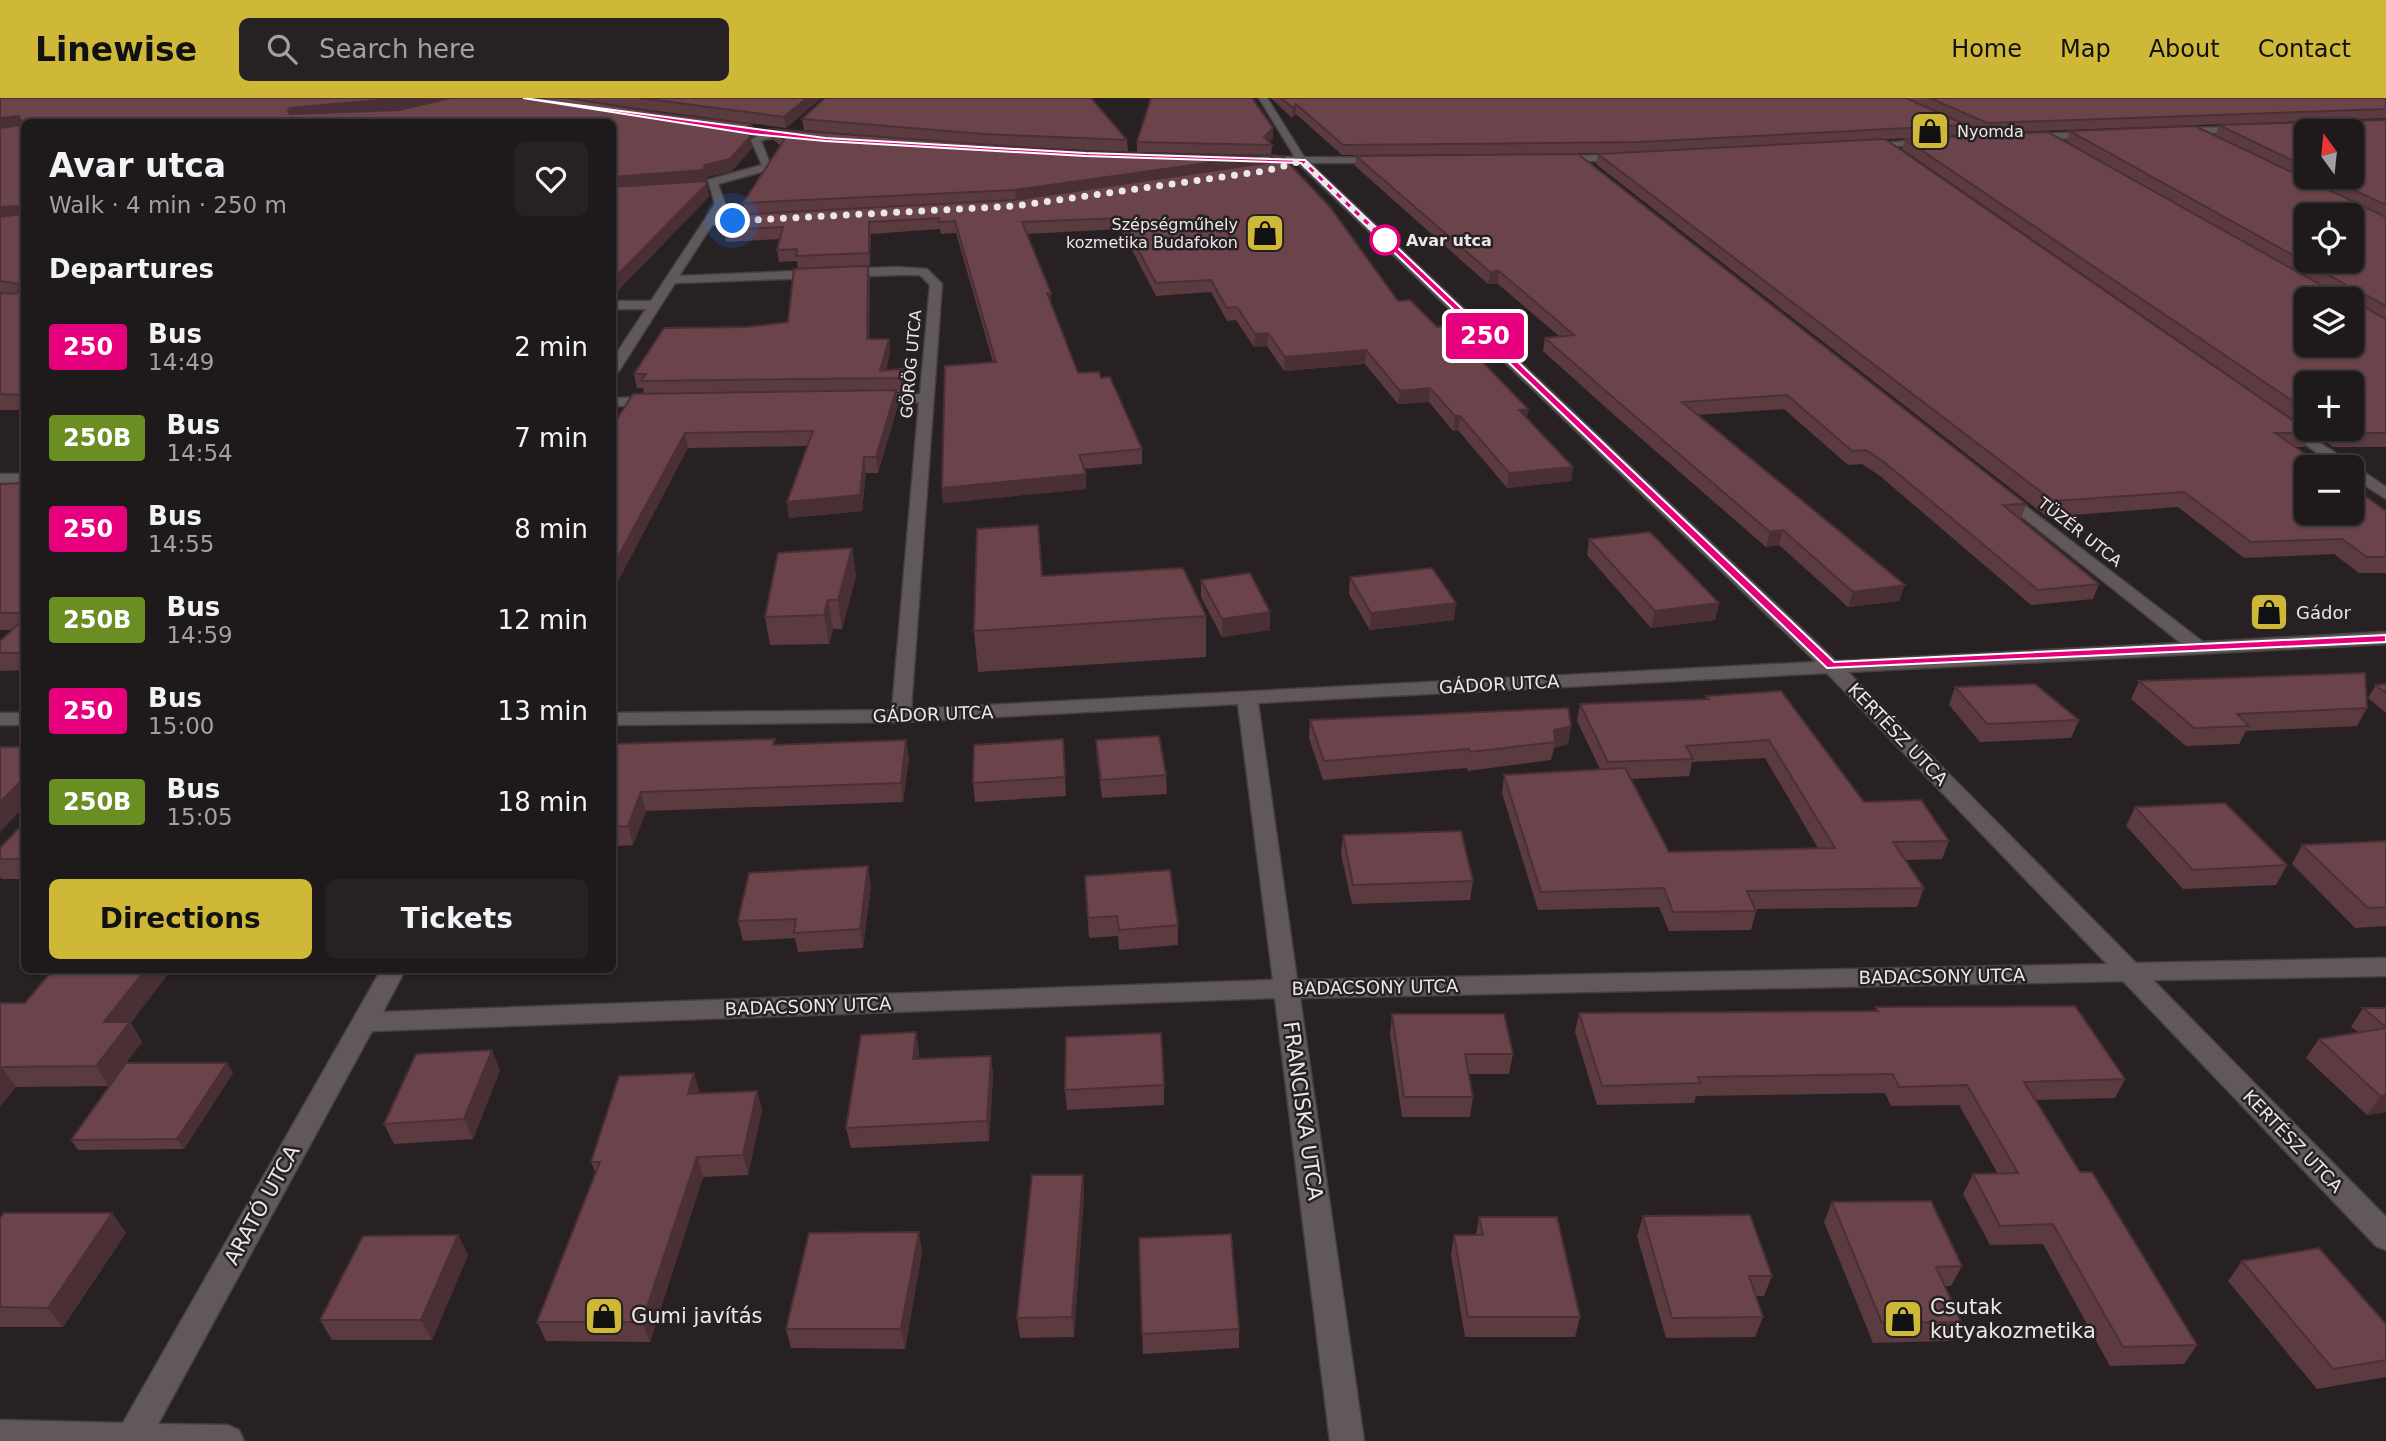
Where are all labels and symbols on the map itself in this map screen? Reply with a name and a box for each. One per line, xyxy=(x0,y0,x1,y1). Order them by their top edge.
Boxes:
shop icon: Nyomda xyxy=(1909,110,1951,152)
north arrow xyxy=(2294,119,2364,189)
place label: Nyomda xyxy=(1957,122,2024,141)
your location xyxy=(715,203,750,238)
shop icon: Szépségműhely kozmetika Budafokon xyxy=(1244,212,1286,254)
place label: Szépségműhely kozmetika Budafokon xyxy=(1066,215,1238,252)
marker: Avar utca xyxy=(1370,225,1400,255)
place label: Avar utca xyxy=(1406,231,1492,250)
street label: GÖRÖG UTCA xyxy=(897,309,925,419)
line badge: 250 xyxy=(1445,313,1525,359)
street label: TÜZÉR UTCA xyxy=(2034,493,2126,571)
shop icon: Gádor xyxy=(2248,591,2290,633)
place label: Gádor xyxy=(2296,602,2351,623)
street label: GÁDOR UTCA xyxy=(1438,670,1560,698)
street label: KERTÉSZ UTCA xyxy=(1844,678,1953,790)
street label: GÁDOR UTCA xyxy=(872,701,994,727)
street label: BADACSONY UTCA xyxy=(1859,964,2026,988)
street label: BADACSONY UTCA xyxy=(1292,975,1459,999)
street label: BADACSONY UTCA xyxy=(724,993,892,1019)
street label: FRANCISKA UTCA xyxy=(1279,1020,1328,1203)
street label: KERTÉSZ UTCA xyxy=(2239,1085,2348,1197)
street label: ARATÓ UTCA xyxy=(218,1140,305,1269)
shop icon: Gumi javítás xyxy=(583,1295,625,1337)
place label: Csutak kutyakozmetika xyxy=(1930,1295,2096,1343)
shop icon: Csutak kutyakozmetika xyxy=(1882,1298,1924,1340)
place label: Gumi javítás xyxy=(631,1304,763,1328)

